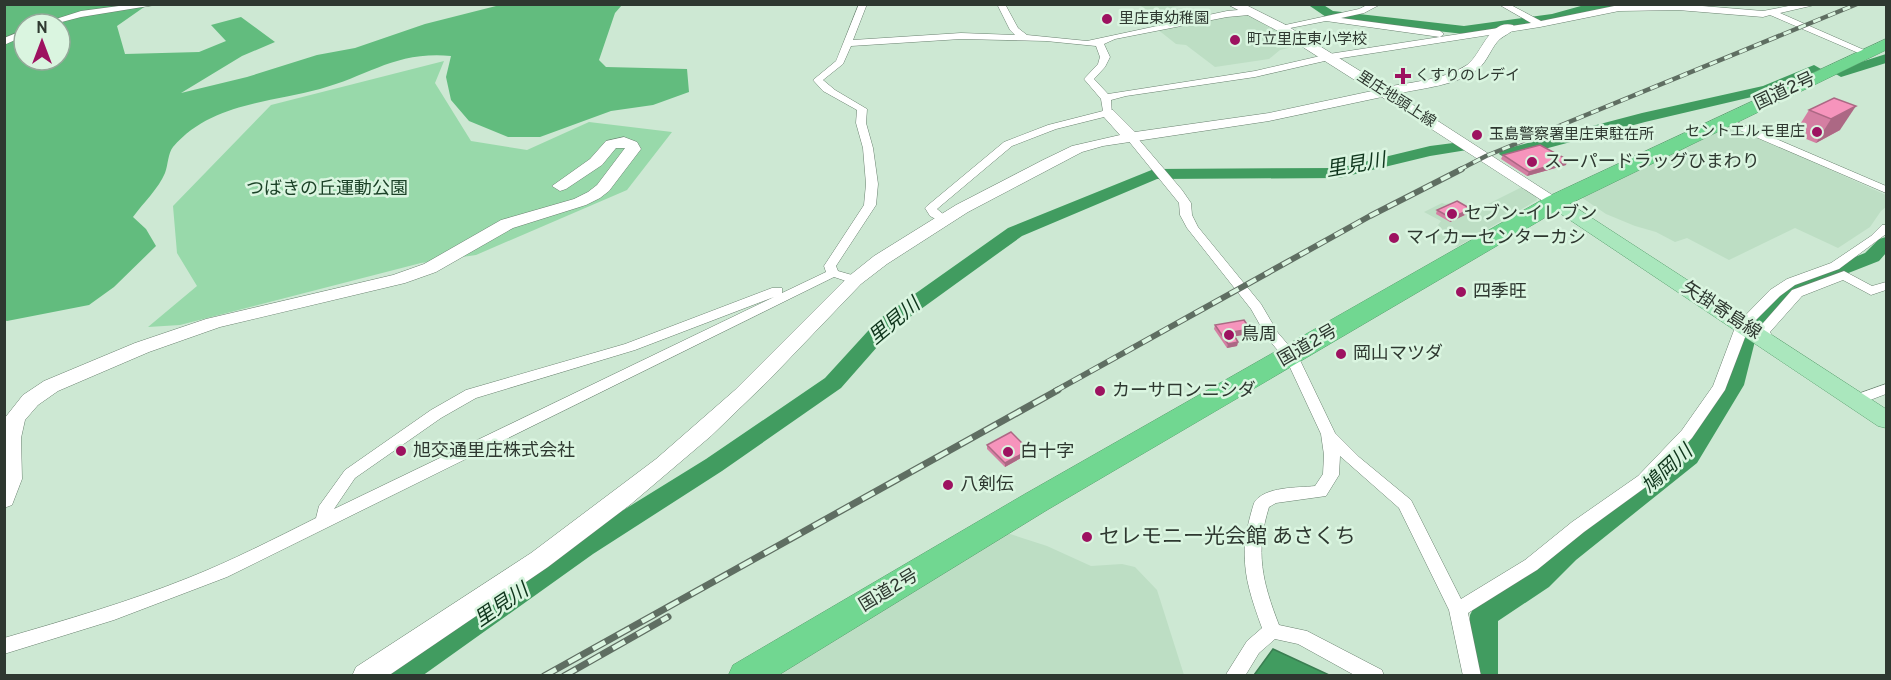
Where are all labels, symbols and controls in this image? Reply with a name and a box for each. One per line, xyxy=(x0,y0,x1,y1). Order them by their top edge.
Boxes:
place label: 里庄東幼稚園 xyxy=(1119,10,1209,29)
north arrow xyxy=(12,12,72,72)
marker: 里庄東幼稚園 xyxy=(1100,12,1114,26)
text: N xyxy=(36,19,48,39)
place label: 町立里庄東小学校 xyxy=(1247,31,1367,50)
marker: 町立里庄東小学校 xyxy=(1228,33,1242,47)
place label: くすりのレデイ xyxy=(1415,67,1520,86)
street label: 里庄地頭上線 xyxy=(1353,68,1439,132)
street label: 国道2号 xyxy=(1751,68,1819,116)
marker: くすりのレデイ xyxy=(1396,69,1410,83)
place label: セントエルモ里庄 xyxy=(1685,123,1805,142)
marker: セントエルモ里庄 xyxy=(1810,125,1824,139)
place label: 玉島警察署里庄東駐在所 xyxy=(1489,126,1654,145)
marker: 玉島警察署里庄東駐在所 xyxy=(1470,128,1484,142)
water label: 里見川 xyxy=(1324,148,1390,184)
place label: スーパードラッグひまわり xyxy=(1544,151,1760,174)
marker: スーパードラッグひまわり xyxy=(1525,155,1539,169)
park label: つばきの丘運動公園 xyxy=(246,178,408,201)
place label: セブン-イレブン xyxy=(1464,203,1597,226)
marker: セブン-イレブン xyxy=(1445,207,1459,221)
place label: マイカーセンターカシ xyxy=(1406,227,1586,250)
marker: マイカーセンターカシ xyxy=(1387,231,1401,245)
street label: 矢掛寄島線 xyxy=(1677,277,1765,345)
place label: 四季旺 xyxy=(1473,281,1527,304)
marker: 四季旺 xyxy=(1454,285,1468,299)
water label: 里見川 xyxy=(864,291,928,351)
street label: 国道2号 xyxy=(1274,320,1342,372)
place label: 鳥周 xyxy=(1241,324,1277,347)
marker: 鳥周 xyxy=(1222,328,1236,342)
place label: 岡山マツダ xyxy=(1353,343,1443,366)
marker: 岡山マツダ xyxy=(1334,347,1348,361)
place label: カーサロンニシダ xyxy=(1112,380,1256,403)
marker: カーサロンニシダ xyxy=(1093,384,1107,398)
water label: 鳩岡川 xyxy=(1637,439,1700,500)
place label: 旭交通里庄株式会社 xyxy=(413,440,575,463)
place label: 白十字 xyxy=(1020,441,1074,464)
marker: 旭交通里庄株式会社 xyxy=(394,444,408,458)
marker: 白十字 xyxy=(1001,445,1015,459)
place label: 八剣伝 xyxy=(960,474,1014,497)
marker: 八剣伝 xyxy=(941,478,955,492)
place label: セレモニー光会館 あさくち xyxy=(1099,524,1356,551)
marker: セレモニー光会館 あさくち xyxy=(1080,530,1094,544)
street label: 国道2号 xyxy=(855,564,923,618)
water label: 里見川 xyxy=(470,577,536,634)

